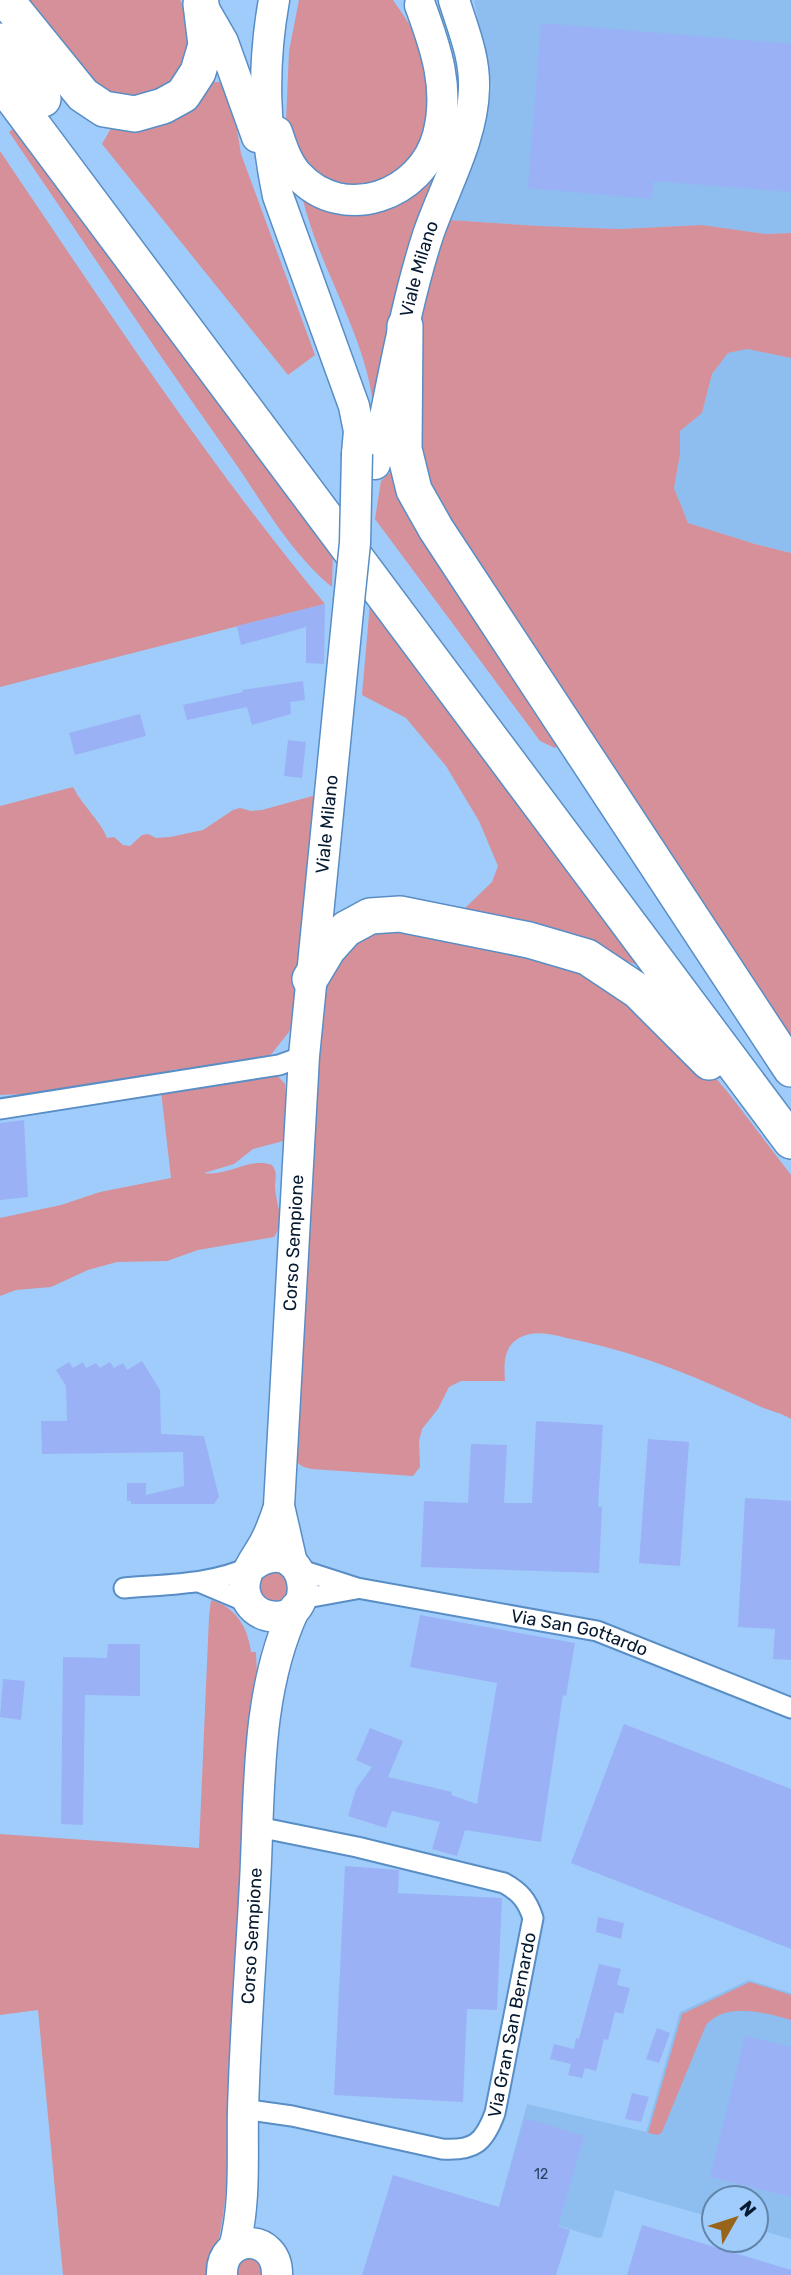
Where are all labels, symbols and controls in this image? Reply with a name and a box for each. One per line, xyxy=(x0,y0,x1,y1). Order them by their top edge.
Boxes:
street label: Viale Milano xyxy=(395,218,443,319)
street label: Viale Milano xyxy=(311,774,343,875)
street label: Corso Sempione xyxy=(279,1174,308,1312)
street label: Via San Gottardo xyxy=(509,1605,651,1661)
street label: Corso Sempione xyxy=(237,1867,267,2005)
street label: Via Gran San Bernardo xyxy=(483,1930,541,2120)
house number: 12 xyxy=(534,2166,548,2183)
north arrow xyxy=(700,2184,770,2254)
text: N xyxy=(735,2196,761,2221)

